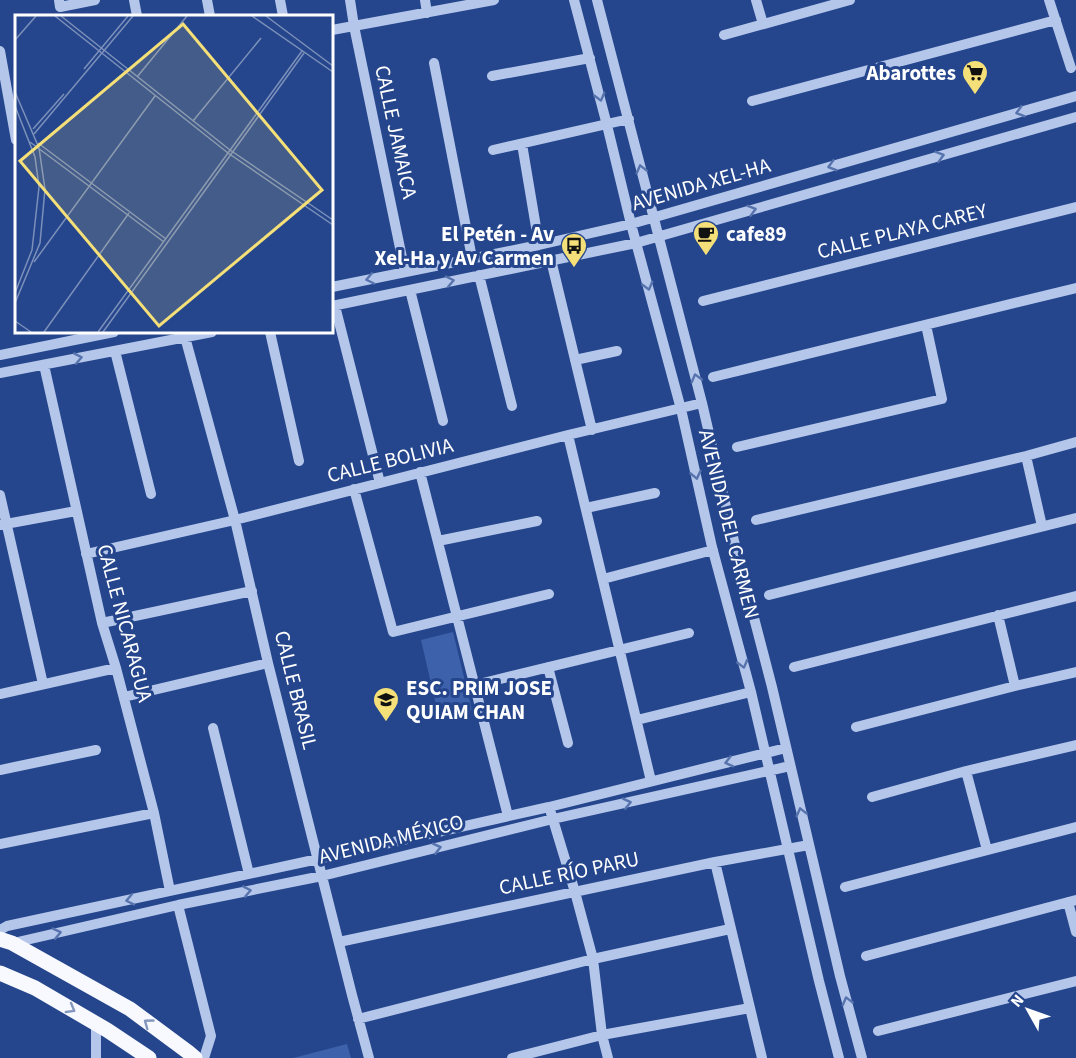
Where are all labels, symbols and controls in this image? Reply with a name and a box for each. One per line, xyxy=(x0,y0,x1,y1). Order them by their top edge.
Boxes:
inset map xyxy=(15,15,333,333)
place label: Abarottes xyxy=(865,58,956,88)
supermarket icon: Abarottes xyxy=(960,58,990,96)
street label: CALLE JAMAICA xyxy=(367,62,425,202)
one-way arrow xyxy=(593,91,605,102)
one-way arrow xyxy=(1015,105,1026,117)
street label: AVENIDA XEL-HA xyxy=(628,150,774,218)
one-way arrow xyxy=(934,151,945,163)
one-way arrow xyxy=(827,159,838,171)
one-way arrow xyxy=(636,164,649,174)
street label: CALLE PLAYA CAREY xyxy=(814,195,991,267)
one-way arrow xyxy=(746,205,757,217)
place label: El Petén - Av Xel-Ha y Av Carmen xyxy=(375,219,554,273)
cafe icon: cafe89 xyxy=(691,219,721,257)
place label: cafe89 xyxy=(726,219,787,249)
bus stop icon: El Petén - Av Xel-Ha y Av Carmen xyxy=(559,231,589,269)
one-way arrow xyxy=(365,272,375,285)
one-way arrow xyxy=(445,276,455,289)
one-way arrow xyxy=(641,280,653,291)
one-way arrow xyxy=(73,352,83,365)
one-way arrow xyxy=(690,373,703,383)
street label: AVENIDA DEL CARMEN xyxy=(691,426,767,622)
street label: CALLE BOLIVIA xyxy=(324,430,457,490)
one-way arrow xyxy=(689,470,702,480)
street label: CALLE NICARAGUA xyxy=(90,541,161,706)
street label: CALLE BRASIL xyxy=(267,627,325,753)
one-way arrow xyxy=(736,659,749,669)
place label: ESC. PRIM JOSE QUIAM CHAN xyxy=(406,673,552,727)
school or university icon: ESC. PRIM JOSE QUIAM CHAN xyxy=(371,685,401,723)
one-way arrow xyxy=(724,755,734,768)
one-way arrow xyxy=(622,797,632,810)
street label: AVENIDA MÉXICO xyxy=(315,806,467,872)
one-way arrow xyxy=(795,807,808,817)
one-way arrow xyxy=(432,842,442,855)
street label: CALLE RÍO PARU xyxy=(496,844,642,902)
one-way arrow xyxy=(242,885,252,898)
one-way arrow xyxy=(125,893,135,906)
one-way arrow xyxy=(52,927,62,940)
north arrow xyxy=(998,980,1058,1040)
text: N xyxy=(1005,990,1029,1012)
one-way arrow xyxy=(842,997,854,1007)
one-way arrow xyxy=(65,1001,75,1013)
one-way arrow xyxy=(144,1019,155,1030)

